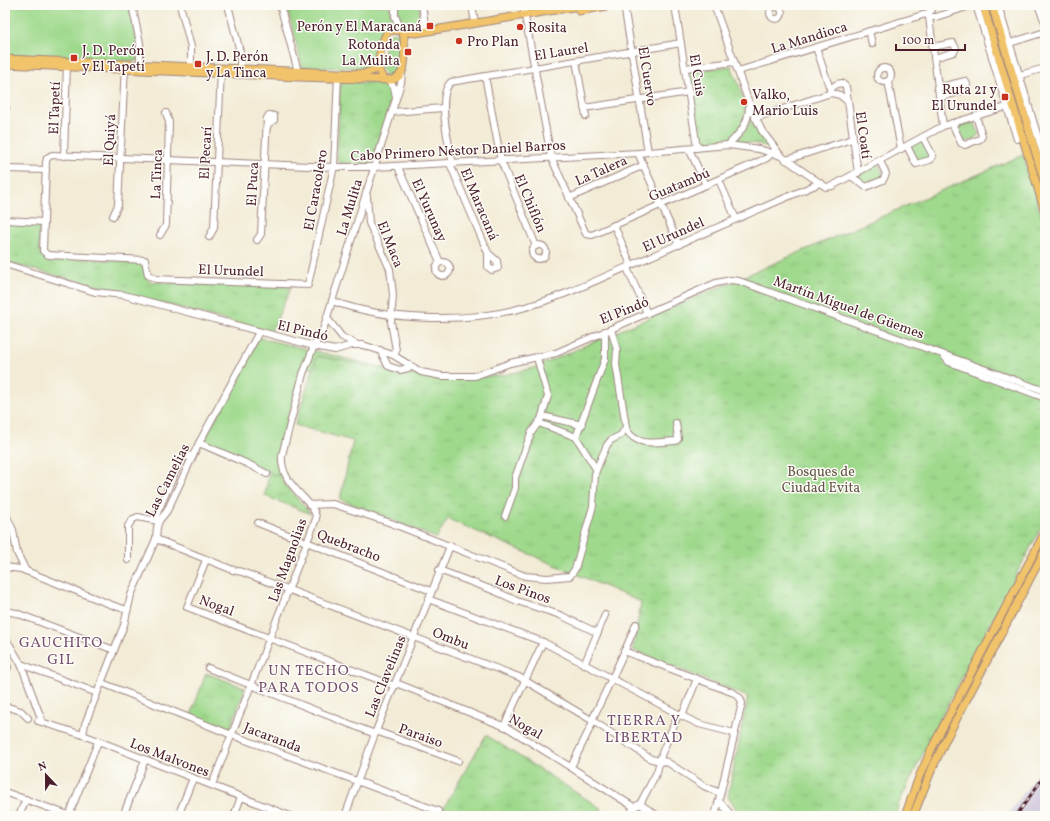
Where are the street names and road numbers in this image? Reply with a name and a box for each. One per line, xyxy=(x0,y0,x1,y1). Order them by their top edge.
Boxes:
street label: La Mandioca xyxy=(769,18,850,59)
street label: El Laurel xyxy=(533,39,590,66)
street label: El Cuervo xyxy=(632,45,661,107)
street label: El Cuis xyxy=(684,53,709,98)
street label: El Tapetí xyxy=(45,80,66,135)
street label: El Coatí xyxy=(850,110,875,161)
street label: El Quiyá xyxy=(100,113,121,167)
street label: El Pecarí xyxy=(196,125,217,180)
street label: Cabo Primero Néstor Daniel Barros xyxy=(350,136,566,167)
street label: La Tinca xyxy=(147,148,168,200)
street label: El Caracolero xyxy=(300,148,333,232)
street label: La Talera xyxy=(573,151,631,191)
street label: El Puca xyxy=(243,161,264,207)
street label: Guatambú xyxy=(646,164,713,207)
street label: El Maracaná xyxy=(455,166,502,244)
street label: El Chiflón xyxy=(509,172,550,236)
street label: El Yurunay xyxy=(406,176,451,246)
street label: La Mulita xyxy=(333,177,368,238)
street label: El Urundel xyxy=(640,213,707,257)
street label: El Maca xyxy=(372,218,408,271)
street label: El Urundel xyxy=(198,261,264,282)
street label: Martín Miguel de Güemes xyxy=(770,272,927,345)
street label: El Pindó xyxy=(597,293,652,330)
street label: El Pindó xyxy=(275,316,330,347)
street label: Las Camelias xyxy=(142,441,195,521)
street label: Las Magnolias xyxy=(264,516,312,605)
street label: Quebracho xyxy=(314,526,383,567)
street label: Los Pinos xyxy=(492,572,553,609)
street label: Nogal xyxy=(196,591,237,622)
street label: Ombu xyxy=(429,624,472,655)
street label: Las Clavelinas xyxy=(361,633,412,720)
street label: Nogal xyxy=(505,710,546,745)
street label: Jacaranda xyxy=(241,719,304,758)
street label: Paraiso xyxy=(396,720,445,753)
street label: Los Malvones xyxy=(127,734,212,782)

